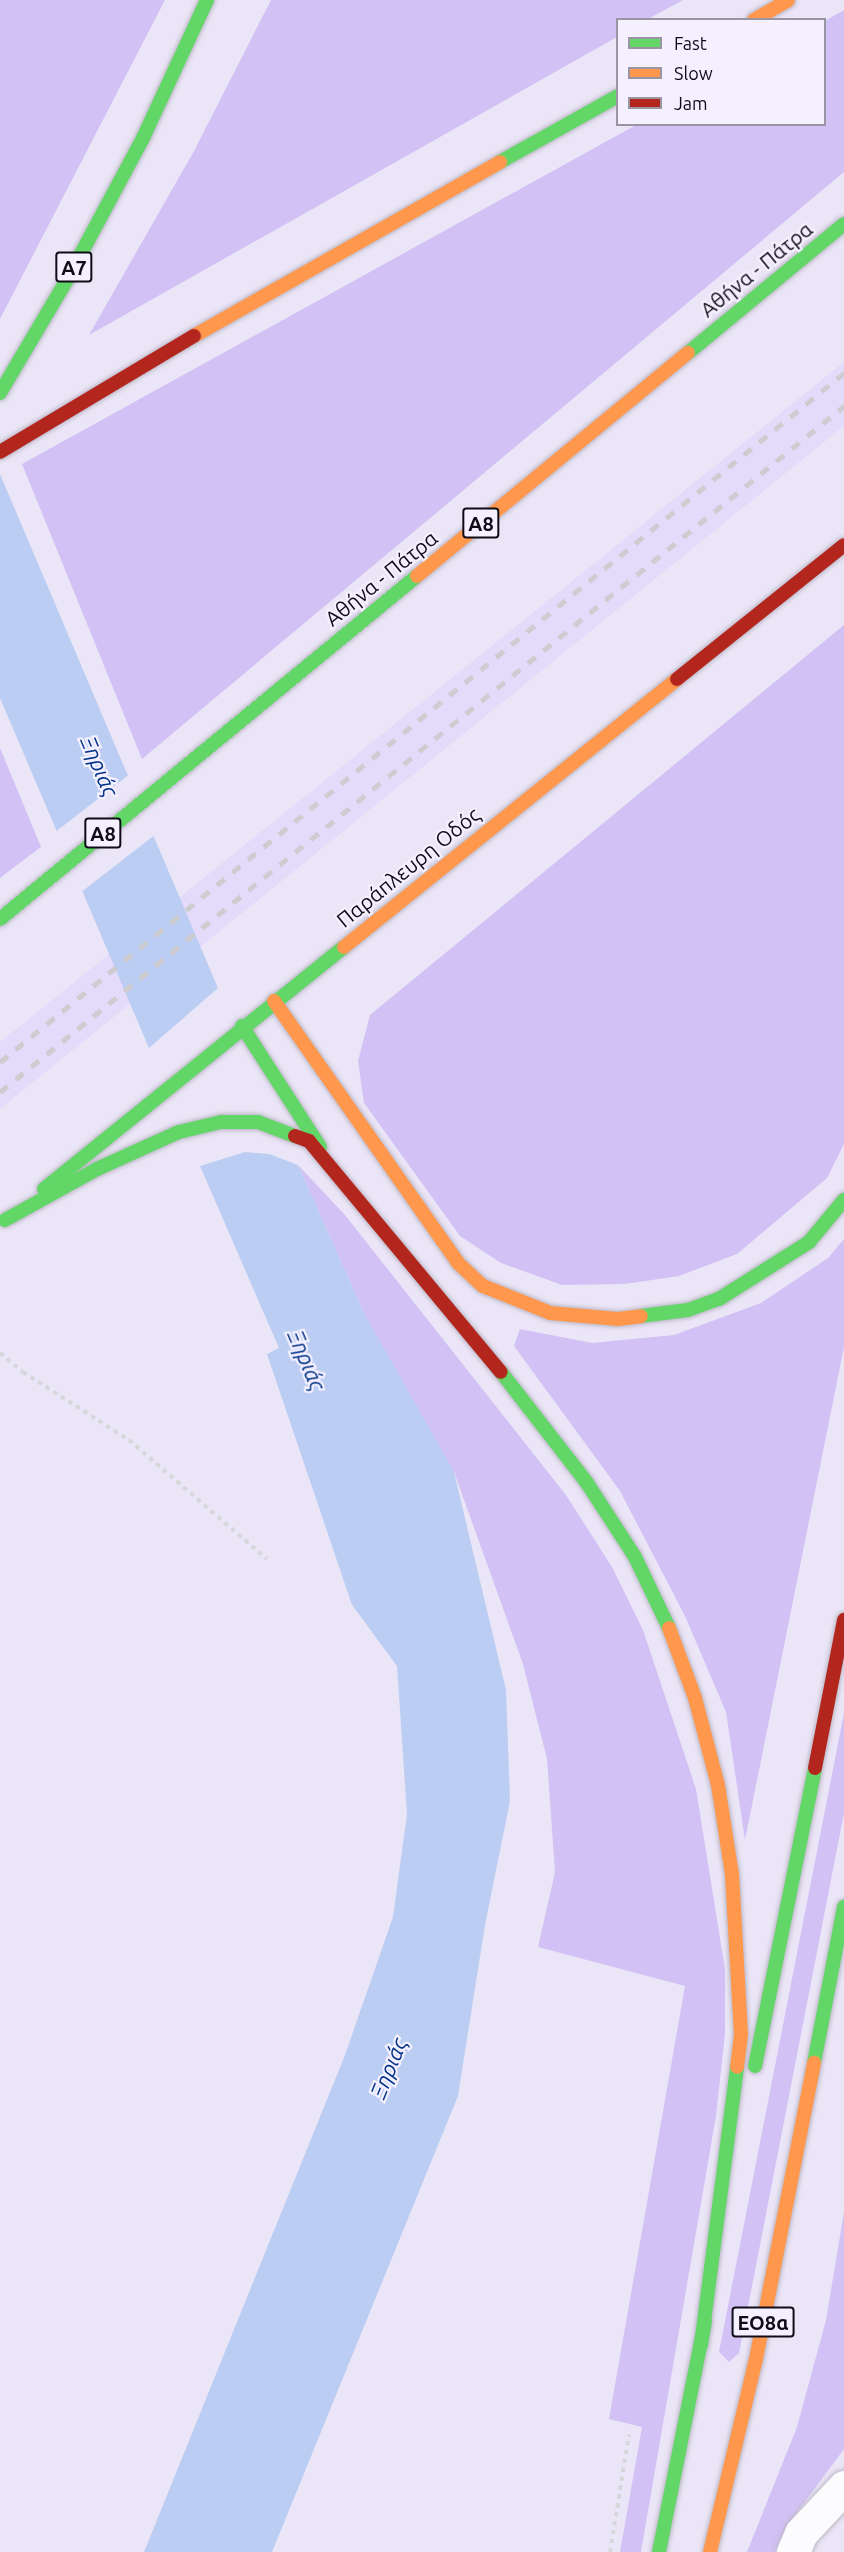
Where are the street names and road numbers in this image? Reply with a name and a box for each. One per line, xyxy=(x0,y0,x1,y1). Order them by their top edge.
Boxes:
street label: Αθήνα - Πάτρα xyxy=(695,216,817,322)
road number: Α7 xyxy=(54,250,94,284)
road number: Α8 xyxy=(462,506,500,540)
street label: Αθήνα - Πάτρα xyxy=(320,525,442,631)
street label: Παράπλευρη Οδός xyxy=(331,802,485,932)
road number: Α8 xyxy=(84,816,122,850)
road number: ΕΟ8α xyxy=(732,2305,795,2339)

